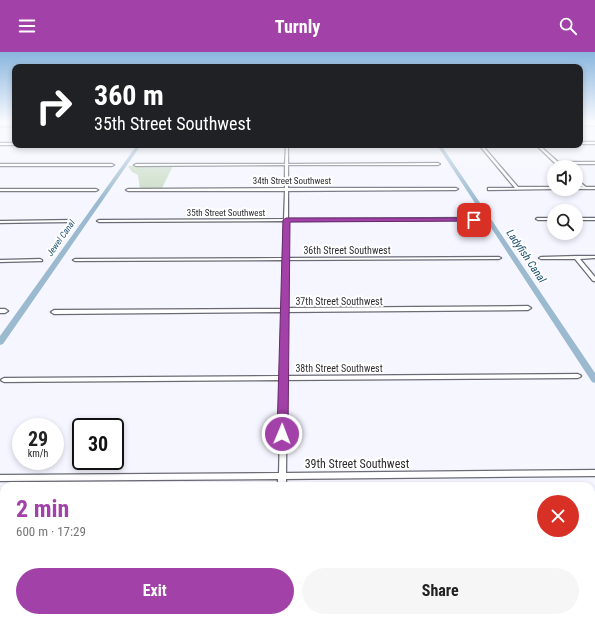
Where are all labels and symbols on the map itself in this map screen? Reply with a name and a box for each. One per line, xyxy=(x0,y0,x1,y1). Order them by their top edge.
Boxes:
street label: 34th Street Southwest xyxy=(253,176,332,186)
pin xyxy=(457,203,491,237)
street label: 35th Street Southwest xyxy=(187,208,266,218)
water label: Jewel Canal xyxy=(45,217,78,258)
water label: Ladyfish Canal xyxy=(503,227,549,286)
street label: 36th Street Southwest xyxy=(303,245,391,256)
street label: 37th Street Southwest xyxy=(295,296,383,307)
street label: 38th Street Southwest xyxy=(295,363,383,374)
position arrow xyxy=(261,413,303,455)
speed limit sign: 30 xyxy=(72,418,124,470)
street label: 39th Street Southwest xyxy=(305,457,410,471)

